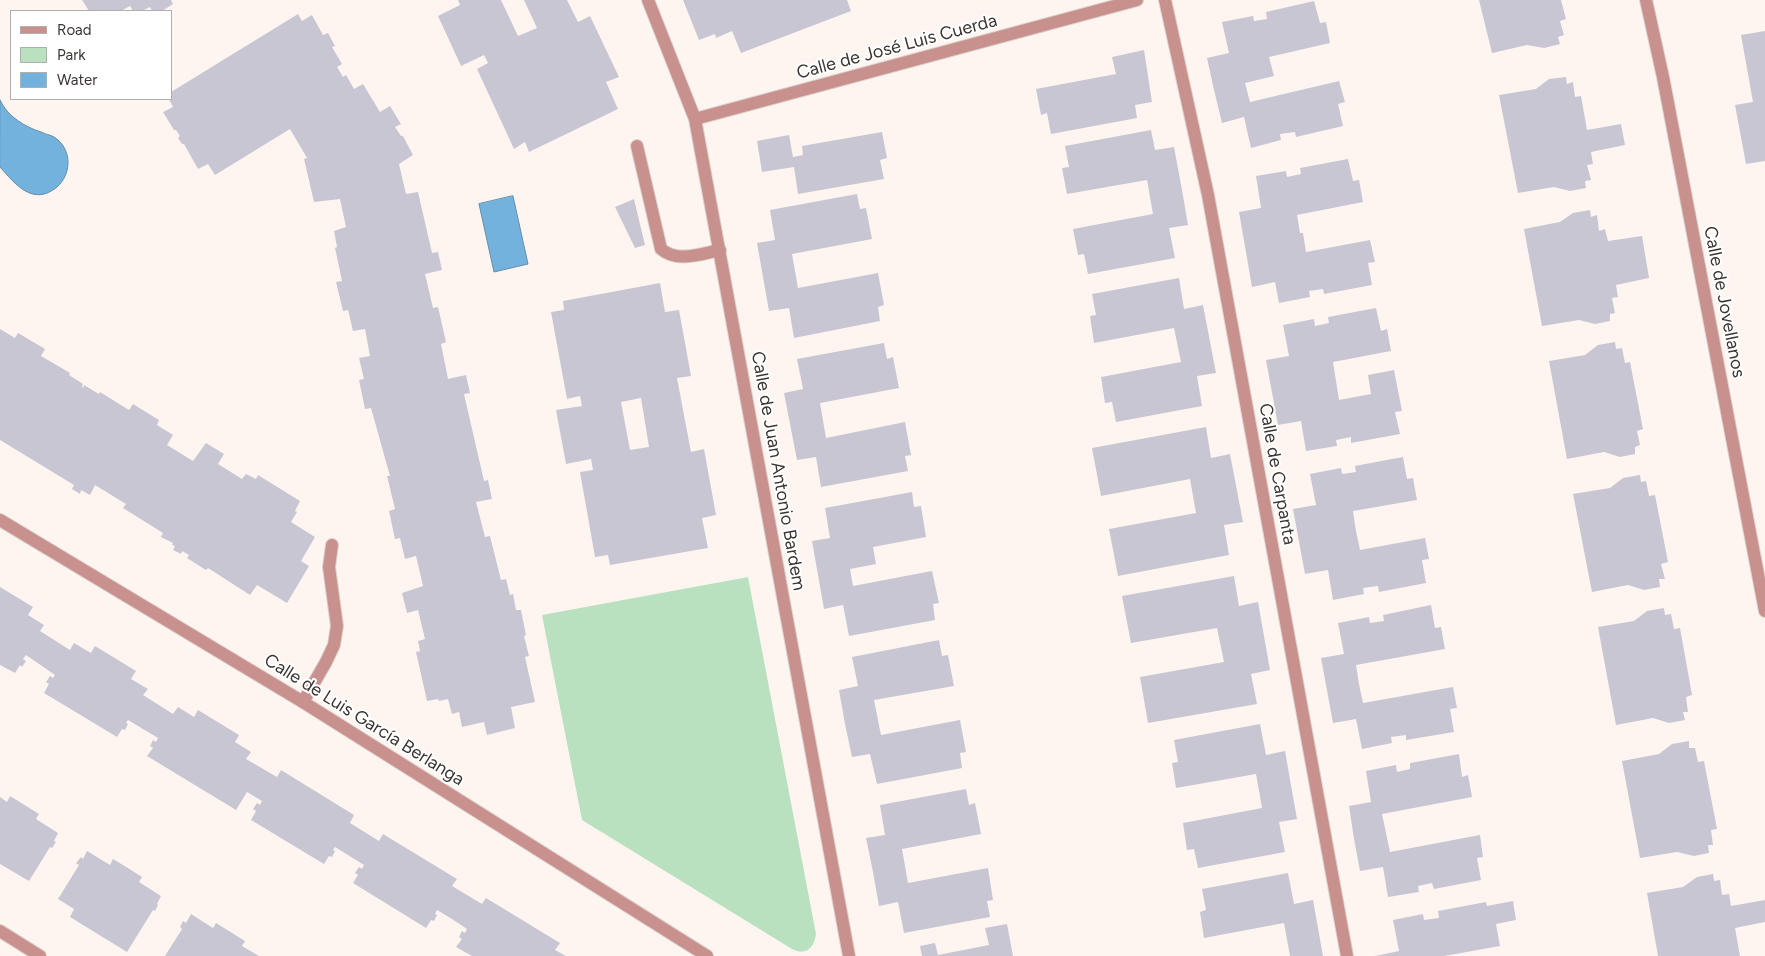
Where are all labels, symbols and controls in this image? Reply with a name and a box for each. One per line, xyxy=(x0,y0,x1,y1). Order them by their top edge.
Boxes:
legend xyxy=(10,10,172,100)
street label: Calle de José Luis Cuerda xyxy=(794,10,1000,84)
text: Road xyxy=(57,21,92,39)
text: Park xyxy=(57,46,86,64)
text: Water xyxy=(57,71,97,89)
street label: Calle de Jovellanos xyxy=(1699,225,1749,379)
street label: Calle de Juan Antonio Bardem xyxy=(746,350,810,592)
street label: Calle de Carpanta xyxy=(1254,402,1300,546)
street label: Calle de Luis García Berlanga xyxy=(260,649,468,791)

